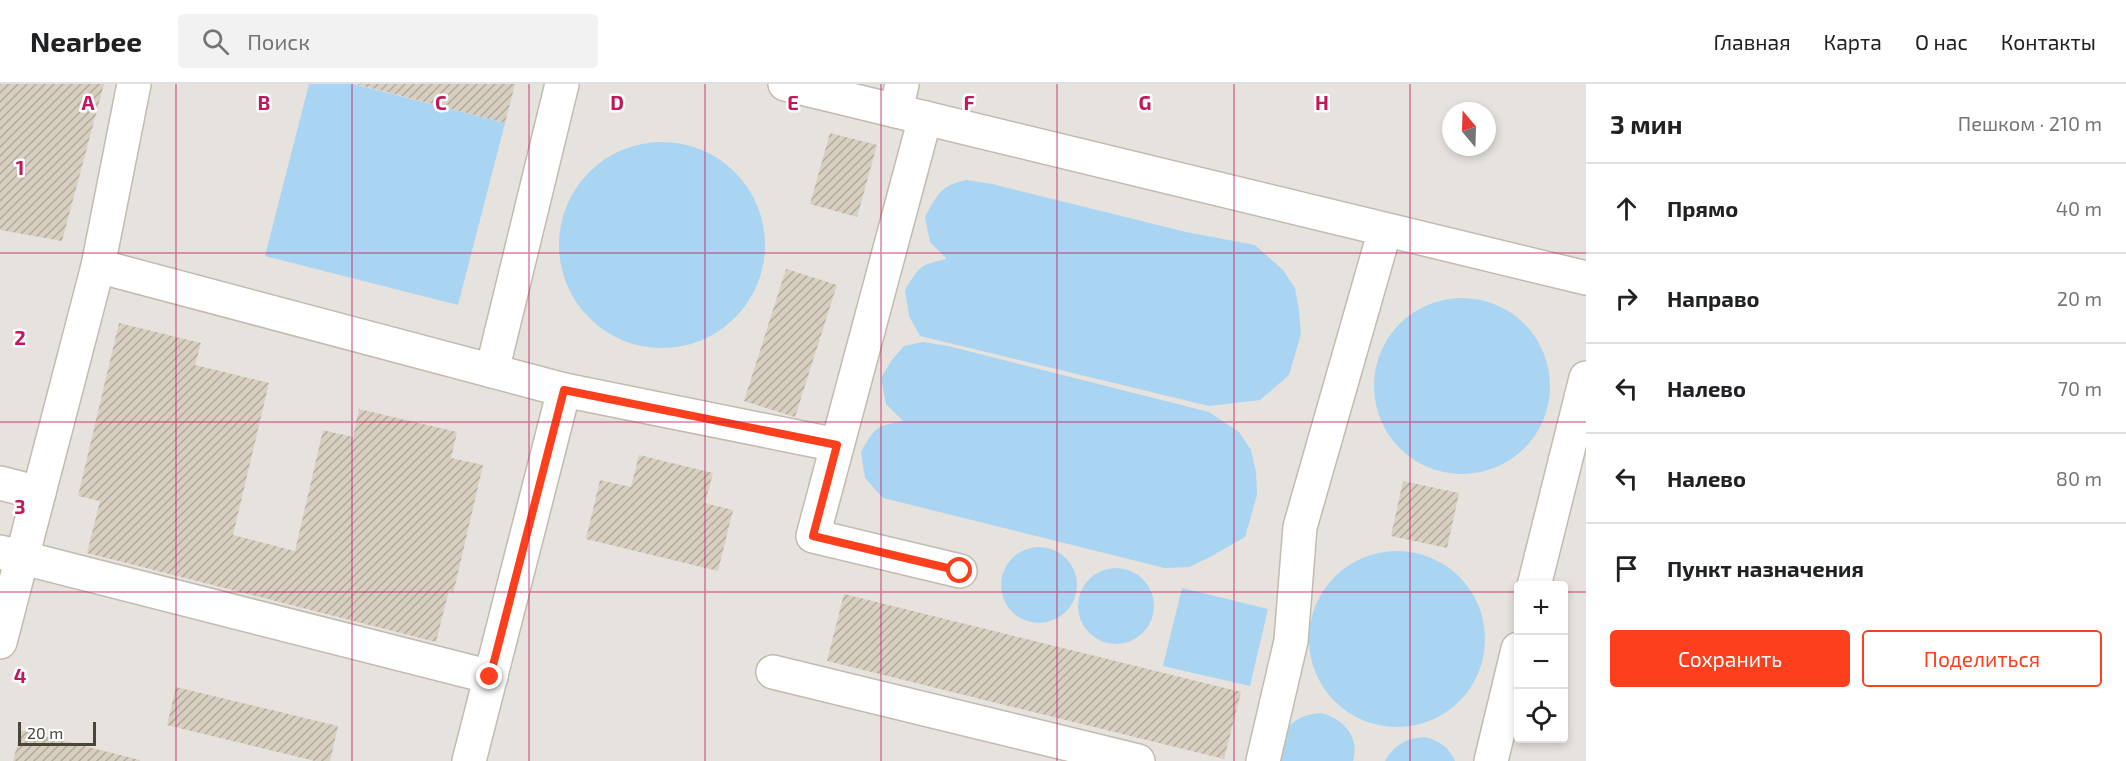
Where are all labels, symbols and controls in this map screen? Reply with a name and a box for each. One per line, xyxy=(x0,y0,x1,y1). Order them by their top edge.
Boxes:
search box xyxy=(178,14,598,68)
text: Nearbee xyxy=(30,24,142,58)
icon: search xyxy=(199,25,232,58)
text: Поиск xyxy=(247,28,310,54)
text: Главная xyxy=(1714,29,1791,54)
text: Карта xyxy=(1824,29,1882,54)
text: О нас xyxy=(1915,29,1968,54)
text: Контакты xyxy=(2001,29,2096,54)
text: A xyxy=(81,90,95,114)
text: B xyxy=(258,90,270,114)
text: C xyxy=(435,90,447,114)
text: D xyxy=(610,90,624,114)
text: E xyxy=(787,90,799,114)
text: F xyxy=(963,90,975,114)
text: G xyxy=(1139,90,1151,114)
text: H xyxy=(1315,90,1329,114)
north arrow xyxy=(1442,102,1496,156)
text: 3 мин xyxy=(1610,108,1682,139)
text: Пешком · 210 m xyxy=(1958,111,2102,135)
text: 1 xyxy=(16,155,24,179)
icon: ahead xyxy=(1610,192,1643,225)
text: Прямо xyxy=(1667,195,1738,221)
text: 40 m xyxy=(2056,196,2102,220)
icon: right xyxy=(1610,282,1643,315)
text: Направо xyxy=(1667,285,1760,311)
text: 20 m xyxy=(2057,286,2102,310)
text: 2 xyxy=(14,325,26,349)
icon: left xyxy=(1610,372,1643,405)
text: Налево xyxy=(1667,375,1746,401)
text: 70 m xyxy=(2058,376,2102,400)
icon: left xyxy=(1610,462,1643,495)
text: Налево xyxy=(1667,465,1746,491)
text: 80 m xyxy=(2056,466,2102,490)
text: 3 xyxy=(14,494,26,518)
icon: arrive xyxy=(1610,552,1643,585)
text: Пункт назначения xyxy=(1667,555,1864,581)
route start xyxy=(946,557,972,583)
map controls xyxy=(1514,581,1568,743)
button: + xyxy=(1514,581,1568,635)
button: Сохранить xyxy=(1610,630,1850,687)
button: Поделиться xyxy=(1862,630,2102,687)
button: − xyxy=(1514,635,1568,689)
text: 4 xyxy=(14,663,27,687)
route end xyxy=(476,663,502,689)
button: locate xyxy=(1514,689,1568,743)
scale bar xyxy=(18,719,96,746)
text: 20 m xyxy=(27,723,63,742)

